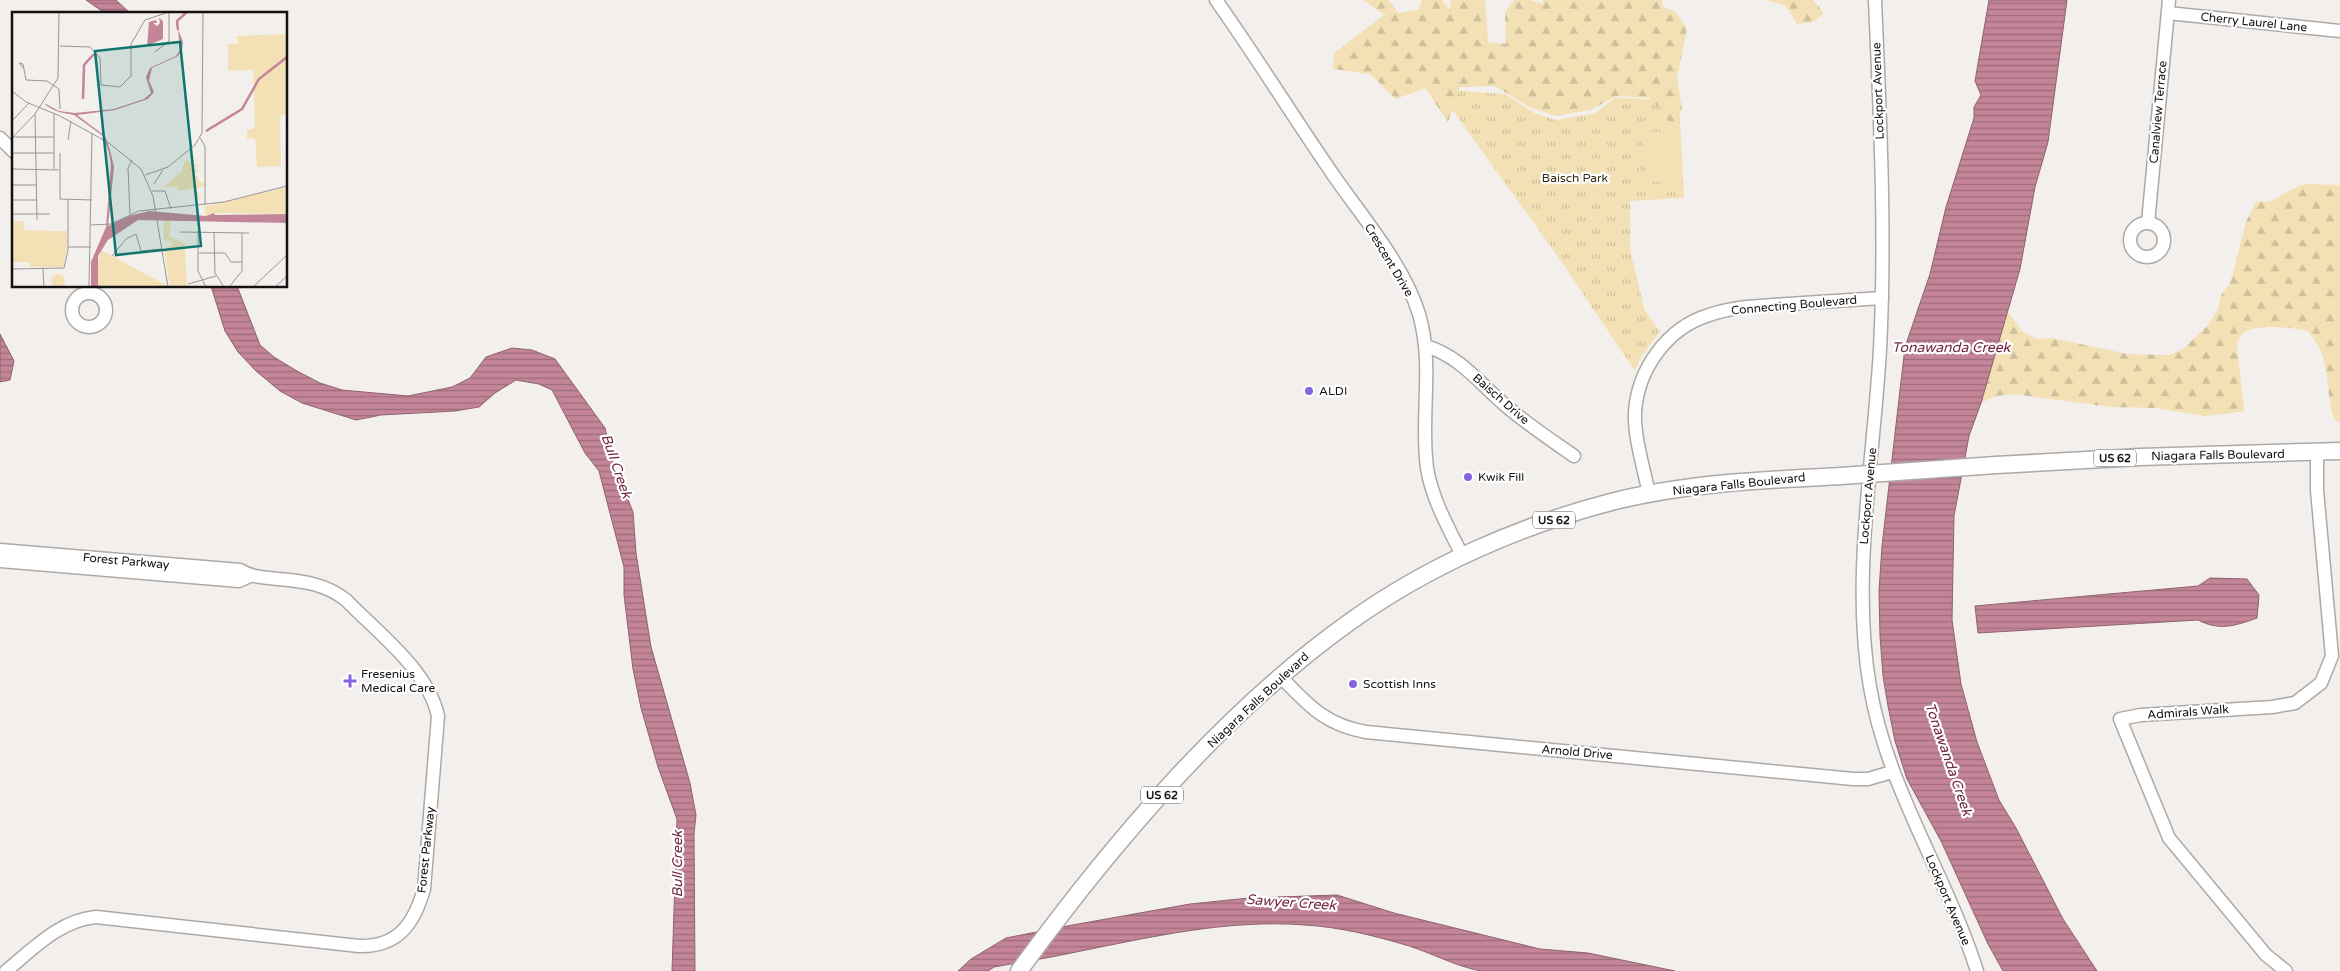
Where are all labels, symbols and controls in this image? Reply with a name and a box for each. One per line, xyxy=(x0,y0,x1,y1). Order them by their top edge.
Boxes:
street label: Cherry Laurel Lane xyxy=(2200,9,2308,35)
inset map xyxy=(12,12,288,288)
street label: Lockport Avenue xyxy=(1869,42,1887,140)
street label: Canalview Terrace xyxy=(2147,60,2169,164)
park label: Baisch Park xyxy=(1542,171,1609,185)
street label: Crescent Drive xyxy=(1362,221,1416,299)
street label: Connecting Boulevard xyxy=(1730,293,1858,317)
water label: Tonawanda Creek xyxy=(1892,339,2012,356)
street label: Baisch Drive xyxy=(1470,371,1532,427)
place label: ALDI xyxy=(1319,384,1347,398)
marker: ALDI xyxy=(1303,385,1315,397)
water label: Bull Creek xyxy=(598,432,636,502)
street label: Lockport Avenue xyxy=(1857,447,1879,545)
street label: Niagara Falls Boulevard xyxy=(2151,447,2285,463)
road number: US 62 xyxy=(2094,449,2136,466)
place label: Kwik Fill xyxy=(1478,470,1524,484)
street label: Niagara Falls Boulevard xyxy=(1672,470,1806,498)
marker: Kwik Fill xyxy=(1462,471,1474,483)
road number: US 62 xyxy=(1533,512,1575,528)
street label: Forest Parkway xyxy=(82,550,170,572)
street label: Niagara Falls Boulevard xyxy=(1204,649,1312,751)
place label: Fresenius Medical Care xyxy=(361,667,436,695)
marker: Fresenius Medical Care xyxy=(343,674,357,688)
place label: Scottish Inns xyxy=(1363,677,1436,691)
marker: Scottish Inns xyxy=(1347,678,1359,690)
water label: Tonawanda Creek xyxy=(1921,700,1976,819)
street label: Admirals Walk xyxy=(2147,702,2230,722)
street label: Arnold Drive xyxy=(1541,742,1613,762)
road number: US 62 xyxy=(1141,786,1183,804)
street label: Forest Parkway xyxy=(414,806,438,894)
water label: Bull Creek xyxy=(669,829,686,898)
street label: Lockport Avenue xyxy=(1923,852,1974,948)
water label: Sawyer Creek xyxy=(1245,891,1338,914)

